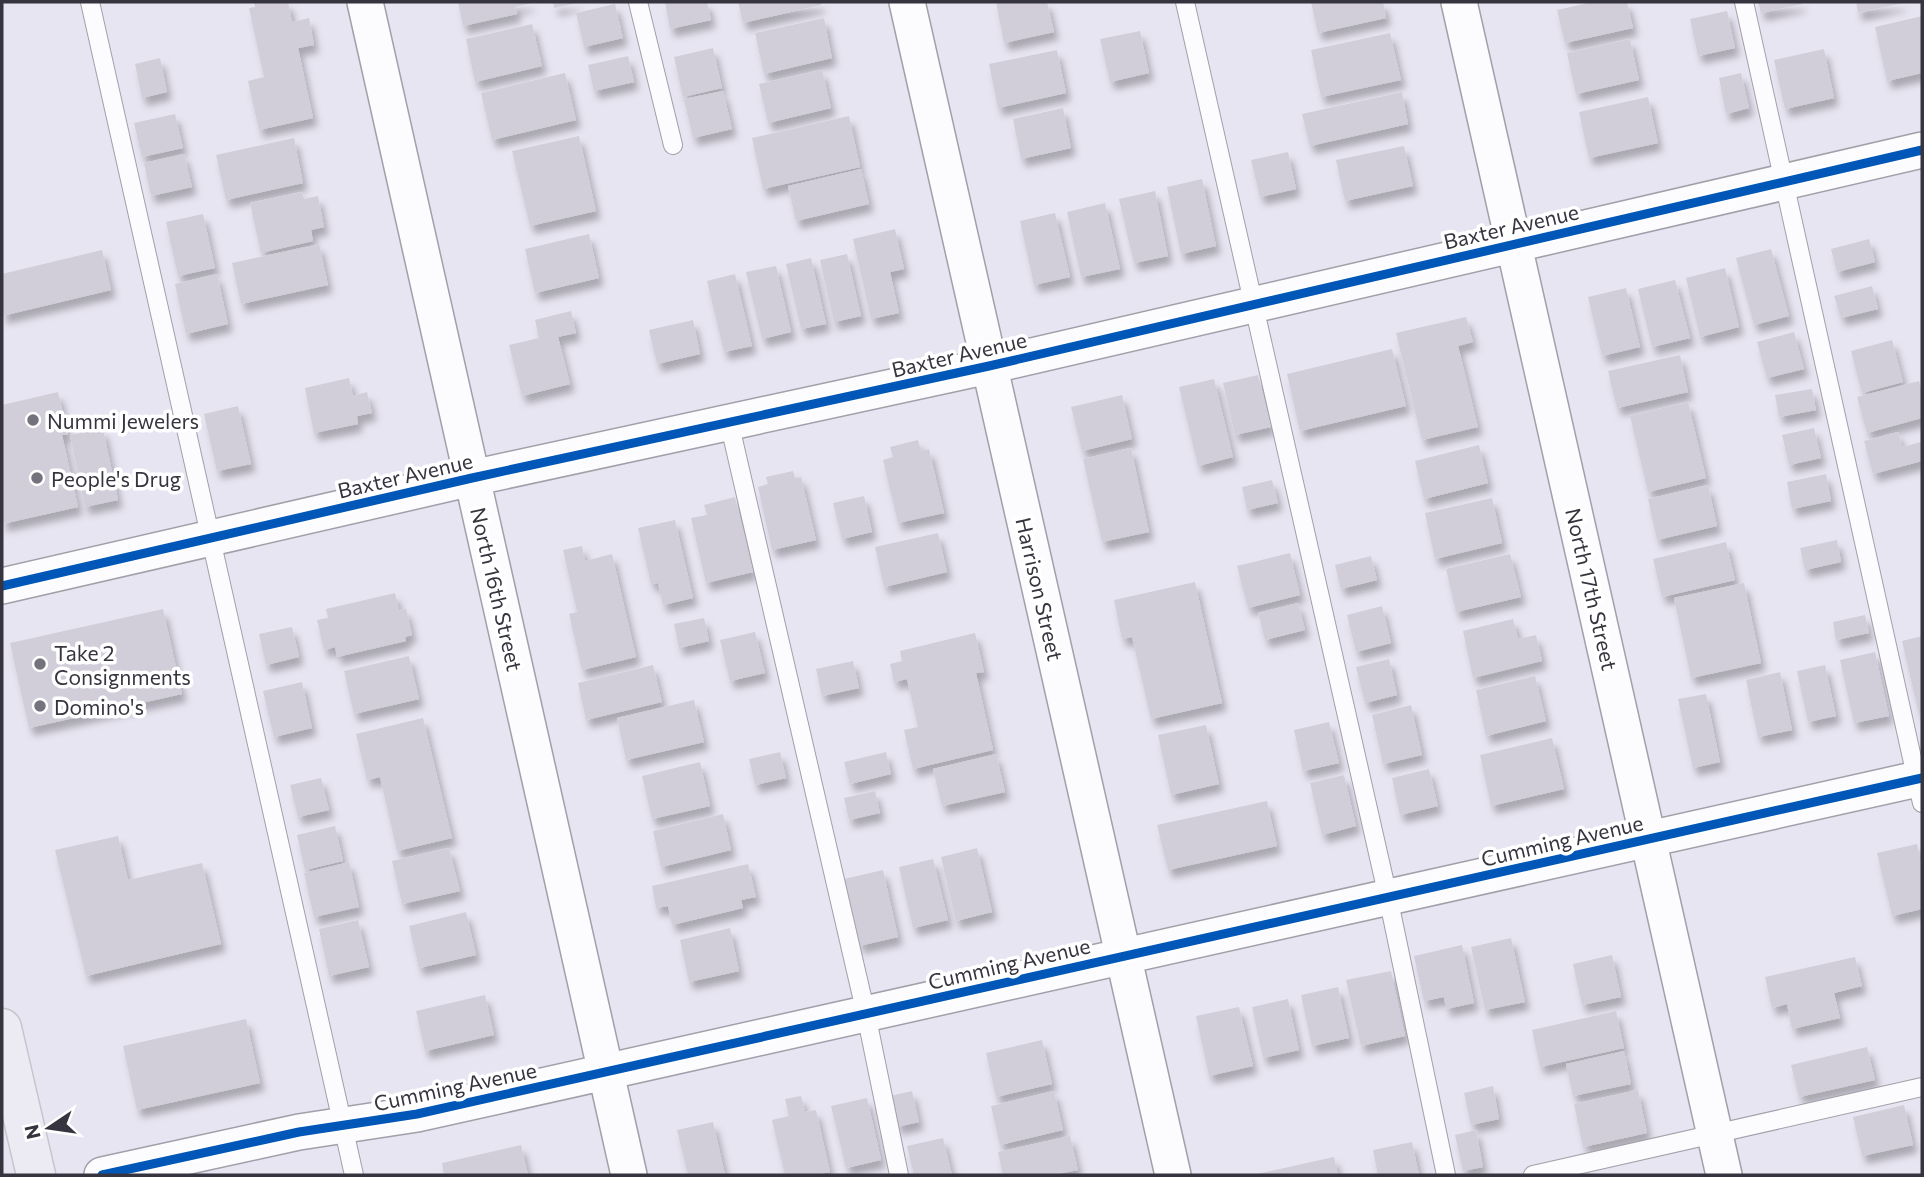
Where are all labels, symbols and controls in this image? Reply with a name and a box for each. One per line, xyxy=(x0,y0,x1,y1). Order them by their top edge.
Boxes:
street label: Baxter Avenue xyxy=(1441,198,1581,254)
street label: Baxter Avenue xyxy=(889,326,1029,382)
place label: Nummi Jewelers xyxy=(47,408,199,433)
marker: Nummi Jewelers xyxy=(25,412,41,428)
street label: Baxter Avenue xyxy=(335,447,475,503)
place label: People's Drug xyxy=(51,466,181,491)
marker: People's Drug xyxy=(29,470,45,486)
street label: North 16th Street xyxy=(466,505,528,673)
street label: North 17th Street xyxy=(1561,506,1623,672)
street label: Harrison Street xyxy=(1011,515,1069,663)
place label: Take 2 Consignments xyxy=(54,640,191,689)
marker: Take 2 Consignments xyxy=(32,656,48,672)
place label: Domino's xyxy=(54,694,144,719)
marker: Domino's xyxy=(32,698,48,714)
street label: Cumming Avenue xyxy=(1479,809,1645,871)
street label: Cumming Avenue xyxy=(926,932,1092,994)
street label: Cumming Avenue xyxy=(371,1057,539,1115)
north arrow xyxy=(14,1093,84,1163)
text: N xyxy=(19,1122,45,1141)

